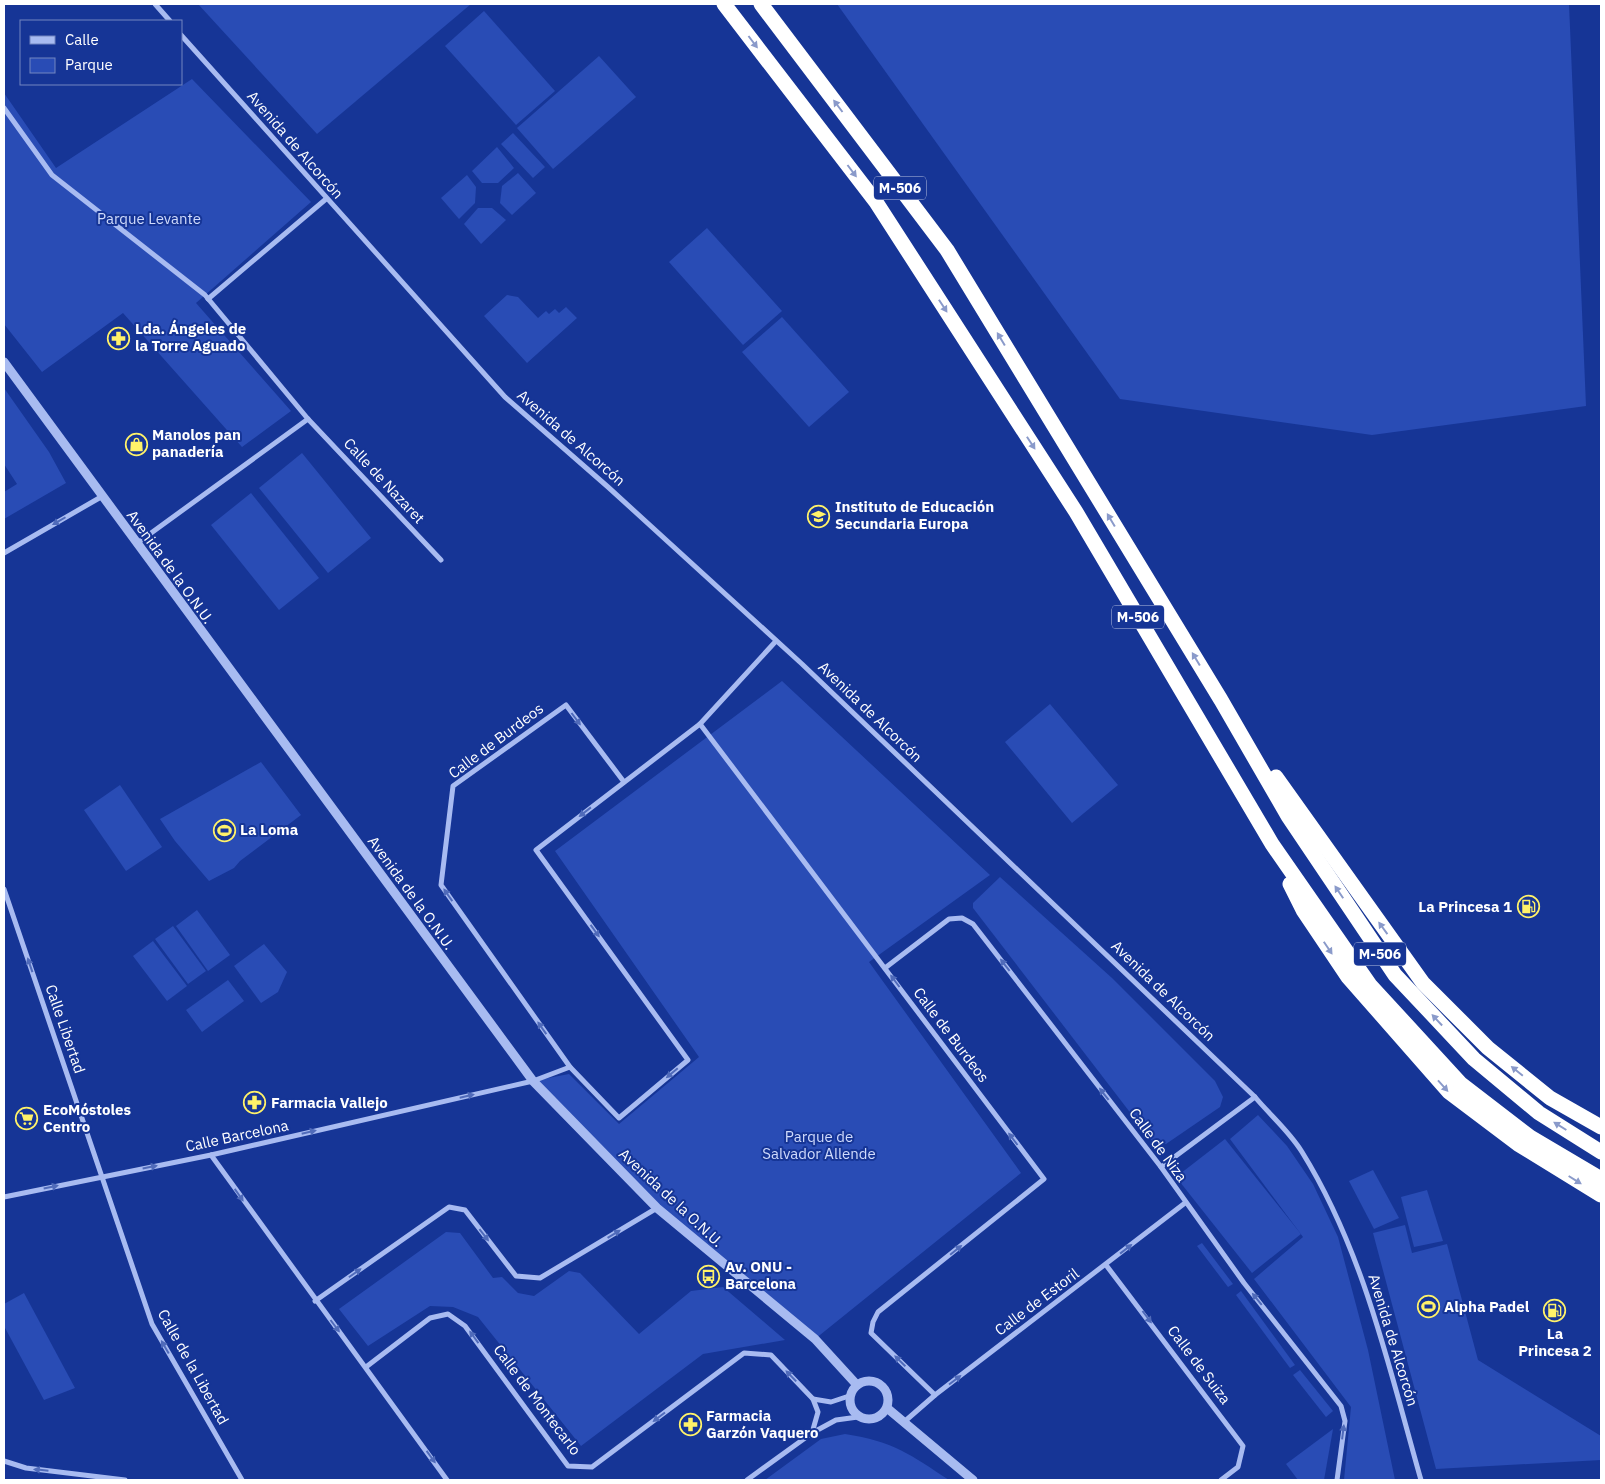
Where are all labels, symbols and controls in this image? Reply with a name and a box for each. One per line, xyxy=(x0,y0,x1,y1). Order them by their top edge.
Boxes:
legend xyxy=(20,20,182,85)
text: Calle xyxy=(65,30,99,49)
one-way arrow xyxy=(748,35,759,48)
text: Parque xyxy=(65,55,113,74)
street label: Avenida de Alcorcón xyxy=(243,87,348,203)
one-way arrow xyxy=(833,99,843,113)
one-way arrow xyxy=(847,164,858,177)
road number: M-506 xyxy=(874,177,926,200)
park label: Parque Levante xyxy=(97,209,201,228)
one-way arrow xyxy=(938,299,948,313)
place label: Lda. Ángeles de la Torre Aguado xyxy=(135,319,246,355)
pharmacy icon: Lda. Ángeles de la Torre Aguado xyxy=(107,326,131,350)
one-way arrow xyxy=(997,332,1006,345)
street label: Avenida de Alcorcón xyxy=(513,385,629,490)
place label: Manolos pan panadería xyxy=(152,425,241,461)
shop icon: Manolos pan panadería xyxy=(124,432,148,456)
street label: Calle de Nazaret xyxy=(340,434,429,527)
one-way arrow xyxy=(1026,436,1036,449)
place label: Instituto de Educación Secundaria Europa xyxy=(835,497,994,533)
school or university icon: Instituto de Educación Secundaria Europa xyxy=(807,504,831,528)
street label: Avenida de la O.N.U. xyxy=(123,506,218,627)
one-way arrow xyxy=(1107,513,1116,526)
one-way arrow xyxy=(53,517,66,526)
road number: M-506 xyxy=(1112,606,1164,628)
one-way arrow xyxy=(1191,652,1200,665)
street label: Avenida de Alcorcón xyxy=(814,657,926,766)
street label: Calle de Burdeos xyxy=(444,699,547,783)
one-way arrow xyxy=(571,712,581,726)
one-way arrow xyxy=(578,807,592,817)
sports icon: La Loma xyxy=(212,818,236,842)
place label: La Loma xyxy=(240,820,299,839)
street label: Avenida de la O.N.U. xyxy=(364,832,459,953)
one-way arrow xyxy=(1334,885,1344,898)
one-way arrow xyxy=(443,888,453,902)
fuel station icon: La Princesa 1 xyxy=(1516,895,1540,919)
place label: La Princesa 1 xyxy=(1418,897,1512,916)
one-way arrow xyxy=(1378,921,1388,935)
one-way arrow xyxy=(590,924,600,938)
street label: Avenida de Alcorcón xyxy=(1107,936,1219,1045)
one-way arrow xyxy=(1323,941,1333,955)
road number: M-506 xyxy=(1354,942,1406,966)
one-way arrow xyxy=(26,957,34,972)
one-way arrow xyxy=(999,959,1010,972)
one-way arrow xyxy=(890,974,900,988)
street label: Calle Libertad xyxy=(41,982,90,1076)
street label: Calle de Burdeos xyxy=(909,983,993,1086)
one-way arrow xyxy=(1431,1015,1443,1027)
one-way arrow xyxy=(537,1021,547,1034)
one-way arrow xyxy=(1511,1066,1524,1077)
one-way arrow xyxy=(666,1068,679,1079)
one-way arrow xyxy=(1438,1079,1449,1092)
one-way arrow xyxy=(1099,1087,1109,1101)
pharmacy icon: Farmacia Vallejo xyxy=(243,1091,267,1115)
one-way arrow xyxy=(460,1092,475,1100)
place label: Farmacia Vallejo xyxy=(271,1093,388,1112)
place label: EcoMóstoles Centro xyxy=(43,1100,131,1136)
street label: Calle de Niza xyxy=(1125,1104,1192,1185)
supermarket icon: EcoMóstoles Centro xyxy=(15,1107,39,1131)
street label: Calle Barcelona xyxy=(184,1115,290,1156)
one-way arrow xyxy=(1553,1122,1566,1131)
park label: Parque de Salvador Allende xyxy=(762,1127,876,1163)
one-way arrow xyxy=(301,1128,317,1136)
one-way arrow xyxy=(1008,1133,1019,1146)
street label: Avenida de la O.N.U. xyxy=(615,1144,728,1251)
one-way arrow xyxy=(142,1163,157,1171)
one-way arrow xyxy=(1569,1176,1582,1185)
one-way arrow xyxy=(44,1183,60,1191)
one-way arrow xyxy=(234,1188,244,1201)
one-way arrow xyxy=(479,1228,490,1241)
one-way arrow xyxy=(608,1229,621,1238)
one-way arrow xyxy=(949,1244,962,1255)
one-way arrow xyxy=(1119,1244,1132,1255)
place label: Av. ONU - Barcelona xyxy=(725,1257,797,1293)
bus stop icon: Av. ONU - Barcelona xyxy=(697,1264,721,1288)
street label: Calle de Estoril xyxy=(991,1264,1083,1339)
one-way arrow xyxy=(349,1268,362,1278)
street label: Avenida de Alcorcón xyxy=(1364,1271,1423,1408)
one-way arrow xyxy=(1252,1293,1263,1306)
sports icon: Alpha Padel xyxy=(1416,1295,1440,1319)
place label: Alpha Padel xyxy=(1444,1297,1530,1316)
fuel station icon: La Princesa 2 xyxy=(1543,1299,1567,1323)
street label: Calle de la Libertad xyxy=(154,1306,233,1428)
one-way arrow xyxy=(1142,1310,1153,1323)
one-way arrow xyxy=(330,1319,340,1333)
street label: Calle de Suiza xyxy=(1164,1322,1235,1408)
place label: La Princesa 2 xyxy=(1518,1324,1592,1360)
one-way arrow xyxy=(468,1331,479,1344)
one-way arrow xyxy=(161,1340,170,1354)
street label: Calle de Montecarlo xyxy=(490,1341,585,1459)
one-way arrow xyxy=(894,1355,906,1367)
one-way arrow xyxy=(785,1371,797,1383)
one-way arrow xyxy=(948,1375,962,1385)
place label: Farmacia Garzón Vaquero xyxy=(706,1406,819,1442)
one-way arrow xyxy=(652,1412,666,1422)
pharmacy icon: Farmacia Garzón Vaquero xyxy=(678,1413,702,1437)
one-way arrow xyxy=(1339,1424,1347,1440)
one-way arrow xyxy=(426,1450,436,1464)
one-way arrow xyxy=(33,1466,49,1474)

